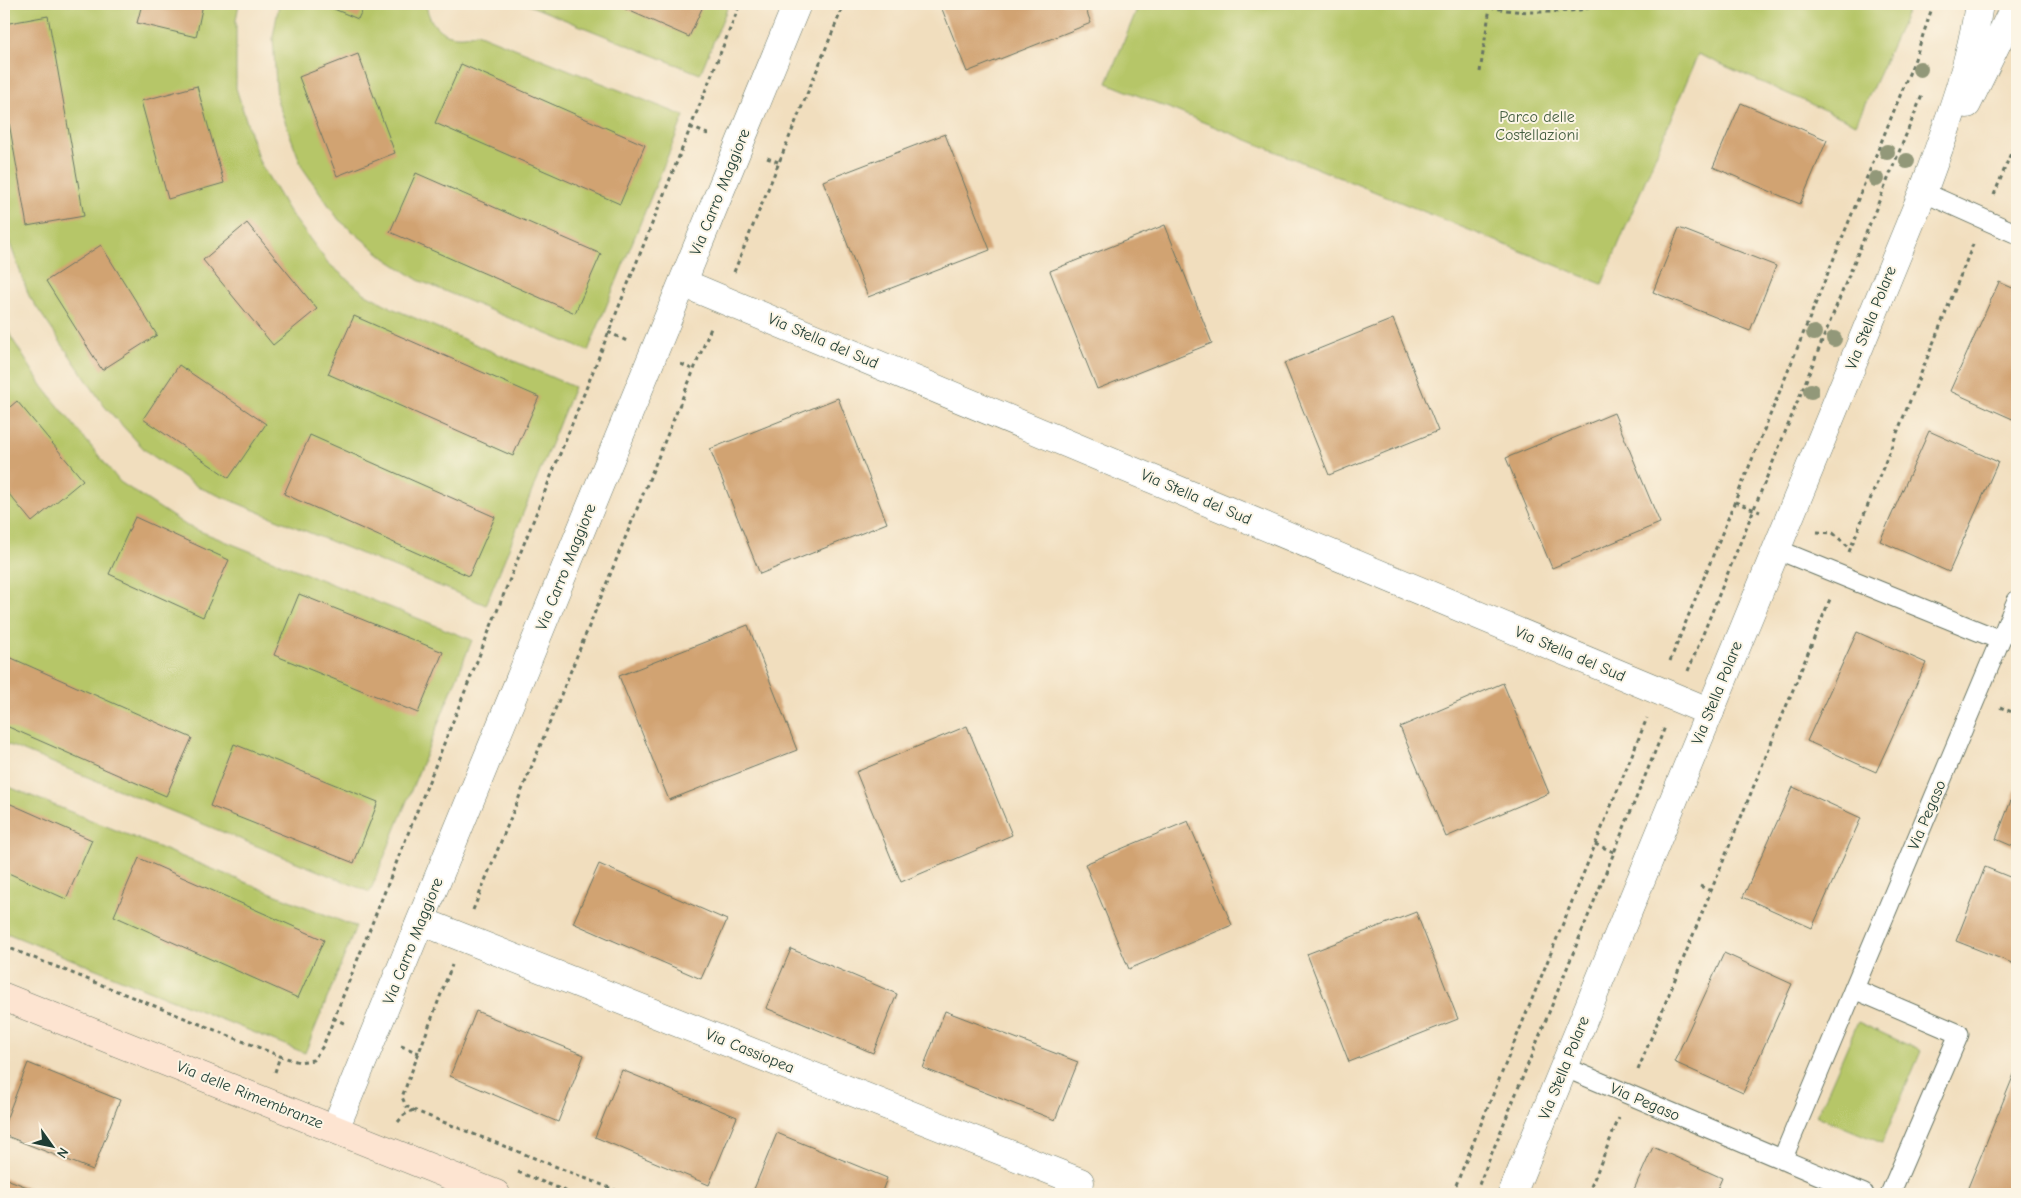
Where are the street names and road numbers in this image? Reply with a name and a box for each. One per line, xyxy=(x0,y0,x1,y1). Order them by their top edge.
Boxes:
street label: Via Carro Maggiore xyxy=(686,126,754,258)
street label: Via Stella Polare xyxy=(1842,264,1900,372)
street label: Via Stella del Sud xyxy=(765,310,881,372)
street label: Via Stella del Sud xyxy=(1138,466,1254,528)
street label: Via Carro Maggiore xyxy=(532,501,600,633)
street label: Via Stella del Sud xyxy=(1512,623,1628,685)
street label: Via Stella Polare xyxy=(1688,639,1746,747)
street label: Via Pegaso xyxy=(1904,777,1950,853)
street label: Via Carro Maggiore xyxy=(379,875,447,1007)
street label: Via Stella Polare xyxy=(1535,1014,1593,1122)
street label: Via Cassiopea xyxy=(703,1025,797,1077)
street label: Via delle Rimembranze xyxy=(174,1057,326,1133)
street label: Via Pegaso xyxy=(1607,1079,1683,1125)

